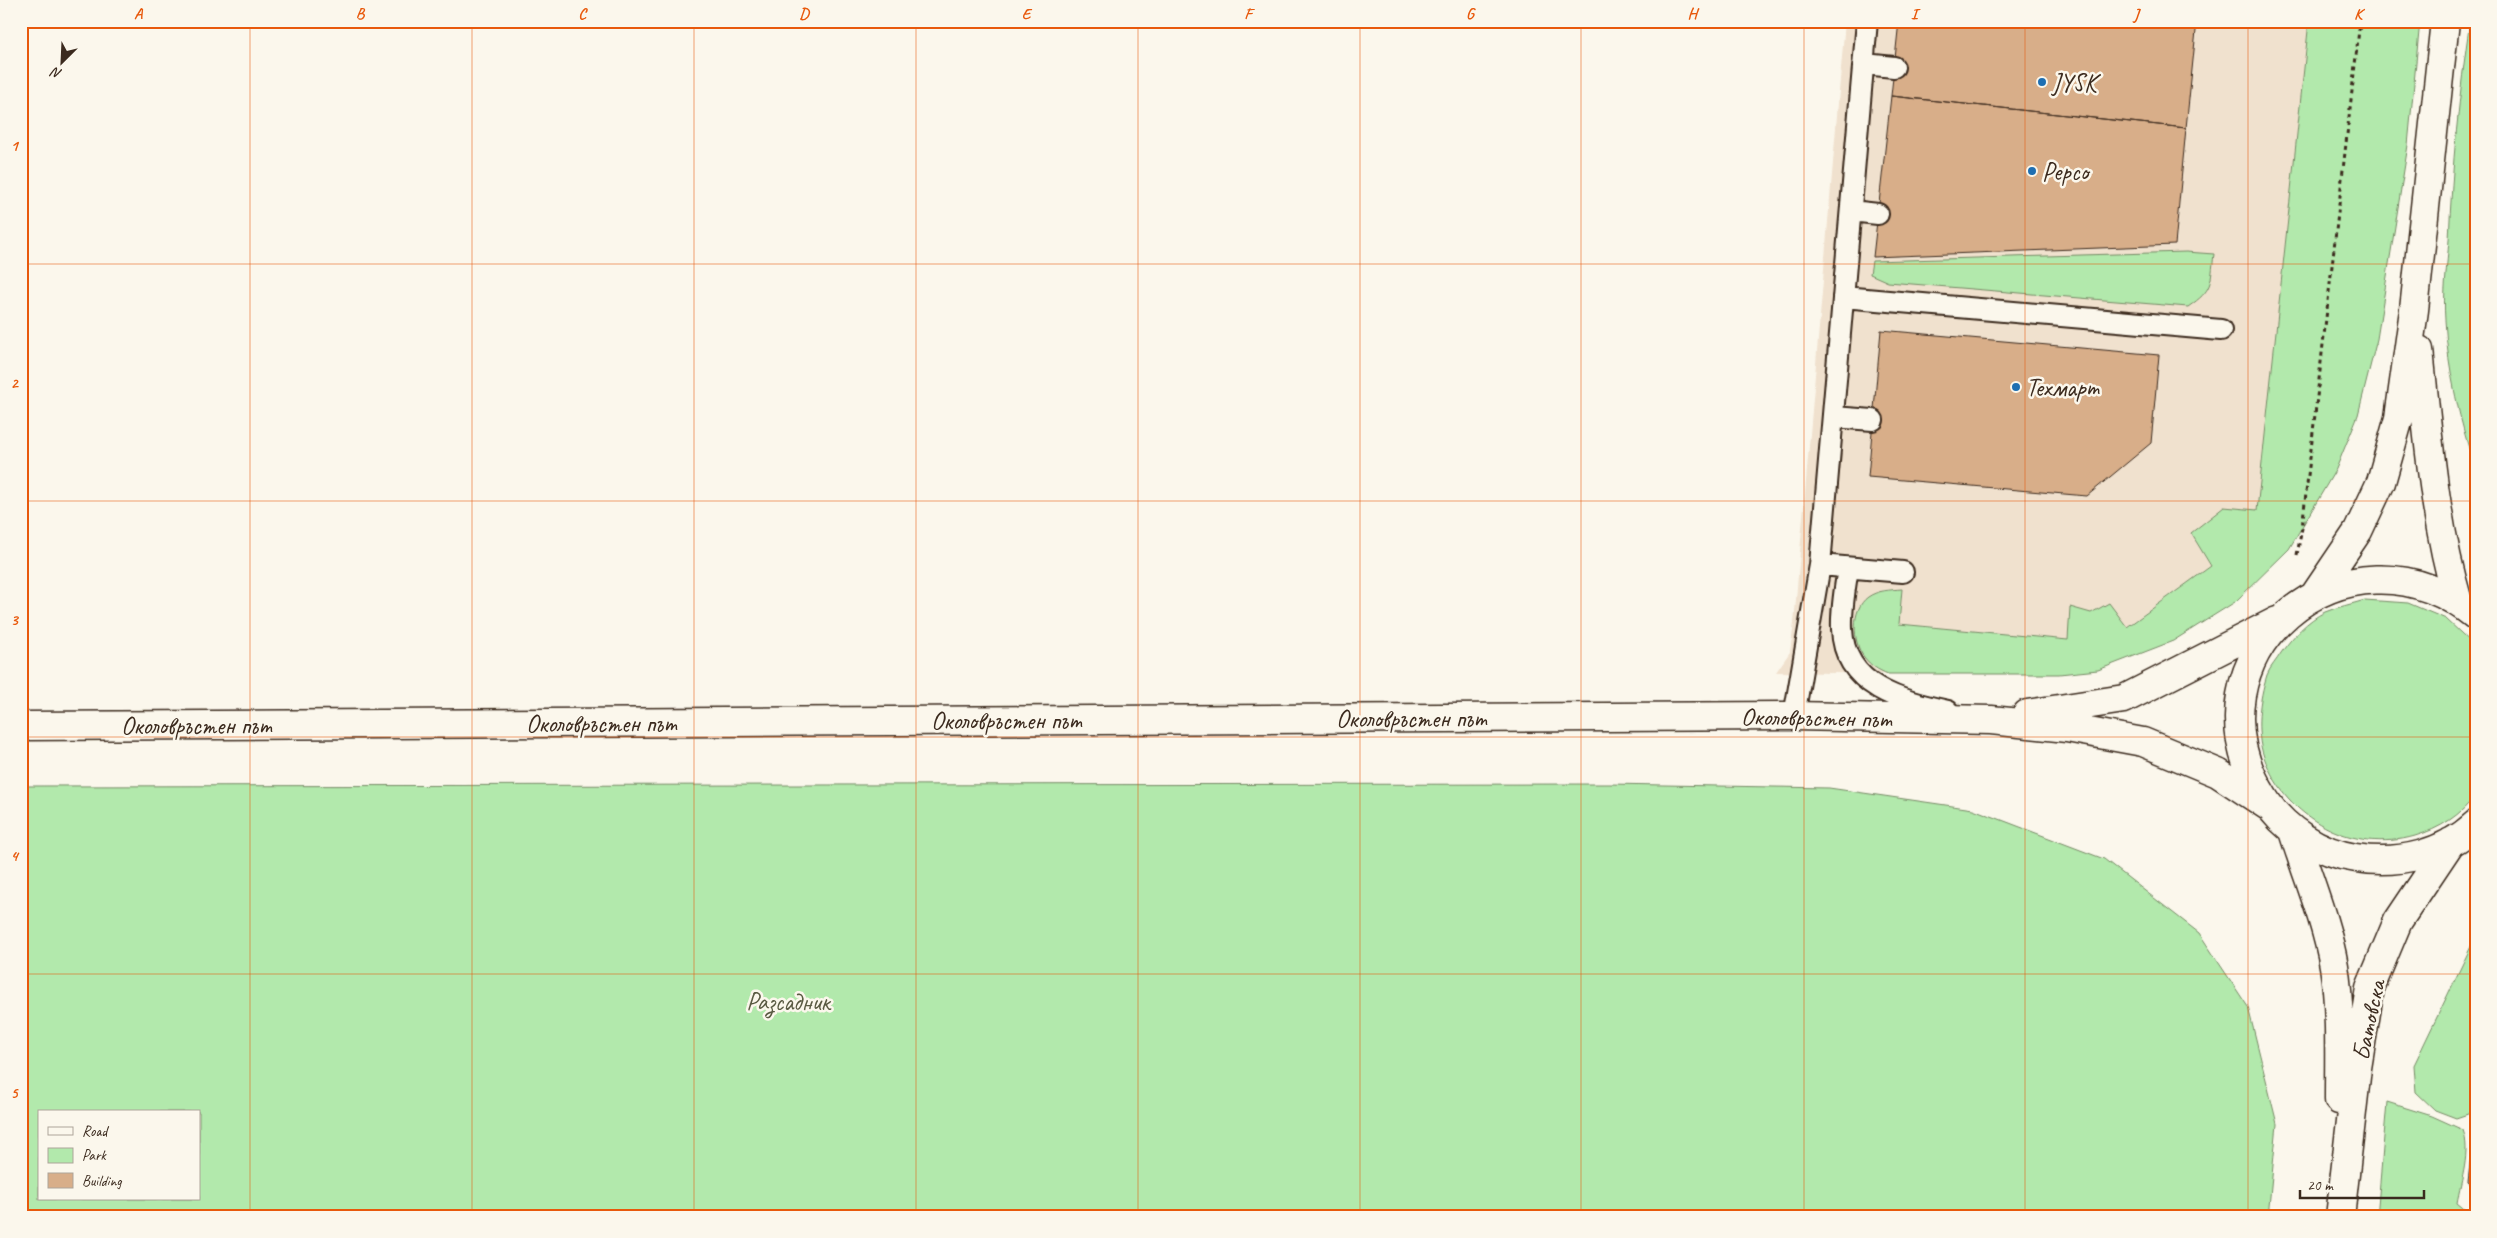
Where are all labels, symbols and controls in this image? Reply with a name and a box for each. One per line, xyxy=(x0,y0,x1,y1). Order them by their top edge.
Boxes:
text: A xyxy=(134,4,144,24)
text: B xyxy=(356,4,366,24)
text: C xyxy=(578,4,588,24)
text: D xyxy=(799,4,810,24)
text: E xyxy=(1022,4,1033,24)
text: F xyxy=(1244,4,1255,24)
text: G xyxy=(1466,4,1476,24)
text: H xyxy=(1687,4,1699,24)
text: I xyxy=(1911,4,1921,24)
text: J xyxy=(2132,4,2141,24)
text: K xyxy=(2354,4,2366,24)
north arrow xyxy=(38,38,88,88)
text: N xyxy=(47,63,64,83)
place label: JYSK xyxy=(2051,67,2101,99)
marker: JYSK xyxy=(2036,76,2048,88)
text: 1 xyxy=(10,136,19,156)
place label: Pepco xyxy=(2042,156,2091,188)
marker: Pepco xyxy=(2026,165,2038,177)
place label: Техмарт xyxy=(2026,372,2100,404)
text: 2 xyxy=(10,373,19,393)
marker: Техмарт xyxy=(2010,381,2022,393)
text: 3 xyxy=(10,610,19,630)
street label: Околовръстен път xyxy=(1741,701,1894,735)
street label: Околовръстен път xyxy=(1336,703,1488,735)
street label: Околовръстен път xyxy=(931,705,1083,737)
street label: Околовръстен път xyxy=(526,708,678,740)
street label: Околовръстен път xyxy=(121,710,273,742)
text: 4 xyxy=(10,846,19,866)
street label: Батовска xyxy=(2345,974,2394,1063)
park label: Разсадник xyxy=(746,986,832,1019)
text: 5 xyxy=(11,1083,20,1103)
legend xyxy=(38,1110,200,1200)
text: Road xyxy=(82,1122,109,1141)
text: Park xyxy=(82,1146,107,1165)
scale bar xyxy=(2300,1168,2423,1200)
text: Building xyxy=(82,1172,122,1191)
text: 20 m xyxy=(2307,1176,2334,1195)

